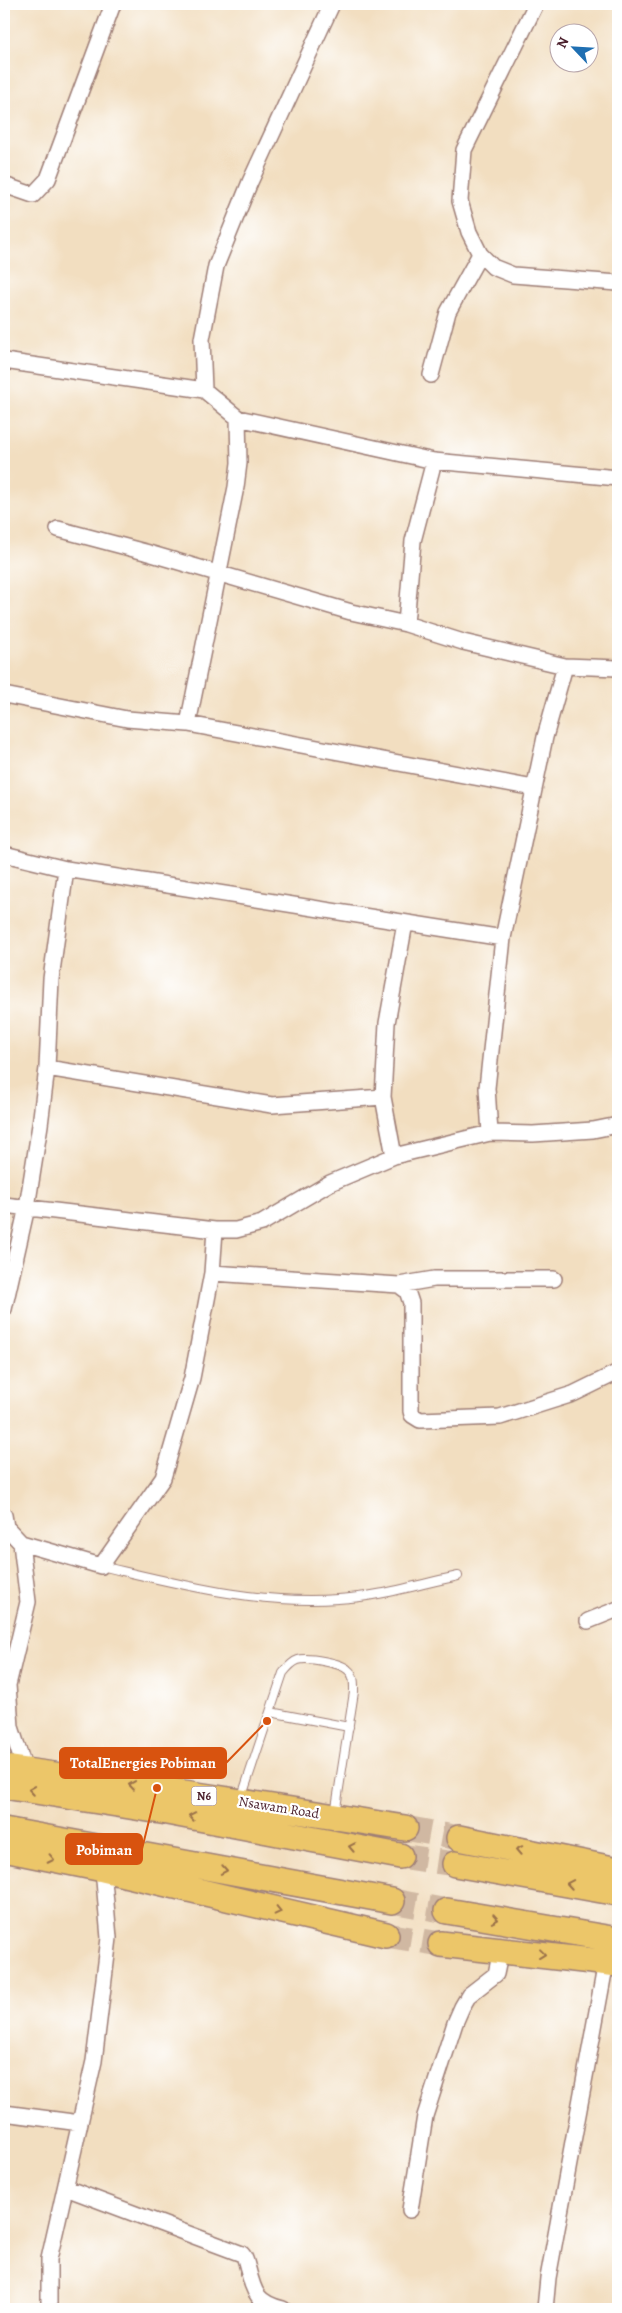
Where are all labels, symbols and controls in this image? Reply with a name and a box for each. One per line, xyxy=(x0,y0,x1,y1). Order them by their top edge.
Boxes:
north arrow xyxy=(550,22,600,72)
text: N xyxy=(552,34,573,51)
callout: TotalEnergies Pobiman xyxy=(60,1748,226,1778)
text: TotalEnergies Pobiman xyxy=(70,1753,216,1773)
one-way arrow xyxy=(127,1780,135,1791)
one-way arrow xyxy=(27,1786,36,1796)
road number: N6 xyxy=(192,1786,216,1805)
street label: Nsawam Road xyxy=(237,1792,321,1823)
one-way arrow xyxy=(188,1812,197,1822)
callout: Pobiman xyxy=(66,1834,142,1864)
text: Pobiman xyxy=(76,1840,133,1860)
one-way arrow xyxy=(347,1842,356,1852)
one-way arrow xyxy=(515,1845,523,1855)
one-way arrow xyxy=(47,1854,56,1864)
one-way arrow xyxy=(219,1864,228,1875)
one-way arrow xyxy=(566,1880,575,1890)
one-way arrow xyxy=(274,1905,282,1916)
one-way arrow xyxy=(490,1914,499,1924)
one-way arrow xyxy=(538,1948,546,1959)

